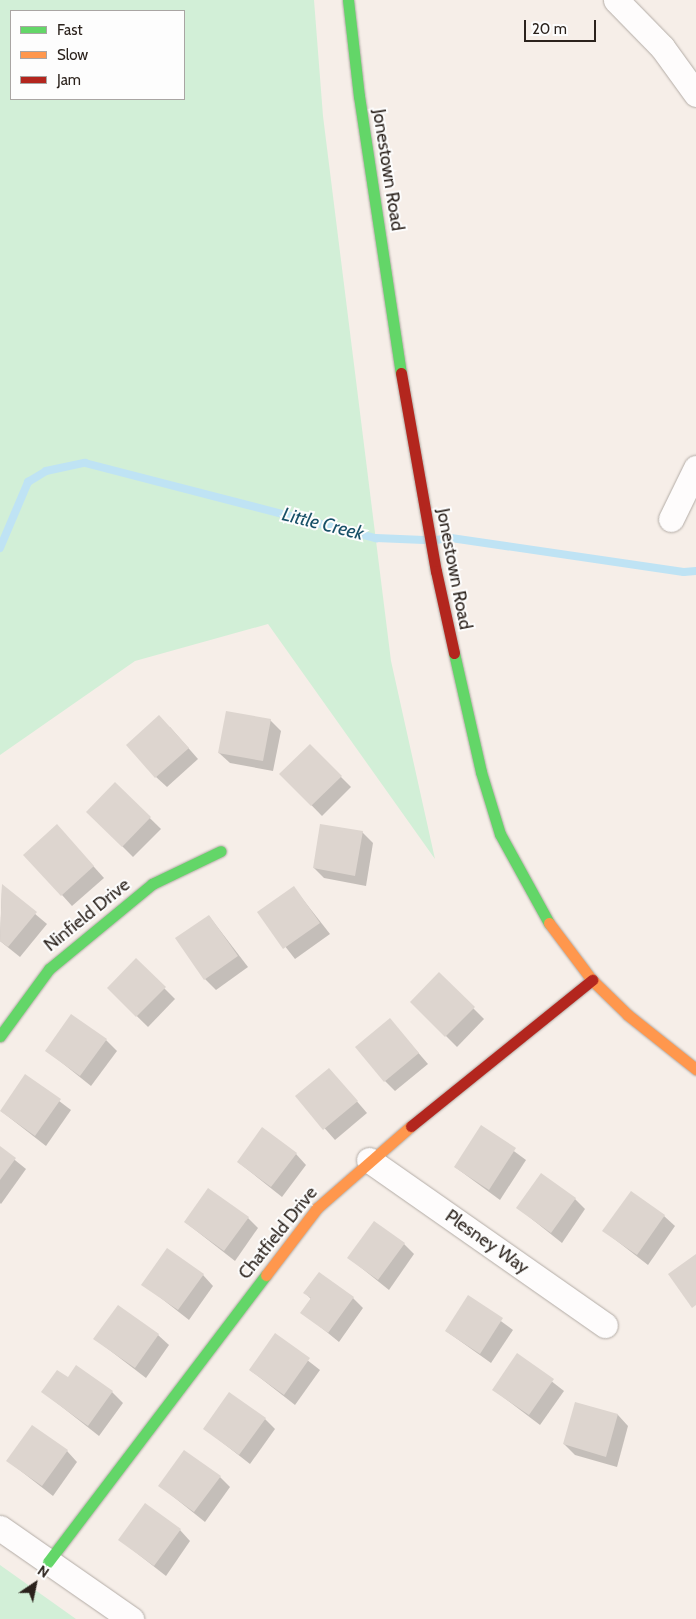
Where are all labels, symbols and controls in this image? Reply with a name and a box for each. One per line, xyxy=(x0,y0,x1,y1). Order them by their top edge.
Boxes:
legend xyxy=(10,10,185,100)
scale bar xyxy=(526,10,598,42)
text: 20 m xyxy=(532,20,567,38)
text: Fast xyxy=(57,21,82,39)
text: Slow xyxy=(57,46,88,64)
text: Jam xyxy=(57,71,81,89)
street label: Jonestown Road xyxy=(368,108,408,232)
water label: Little Creek xyxy=(280,503,366,545)
street label: Jonestown Road xyxy=(432,507,476,631)
street label: Ninfield Drive xyxy=(40,874,134,956)
street label: Chatfield Drive xyxy=(234,1182,322,1284)
street label: Plesney Way xyxy=(441,1205,533,1279)
north arrow xyxy=(10,1559,60,1609)
text: N xyxy=(34,1561,53,1582)

